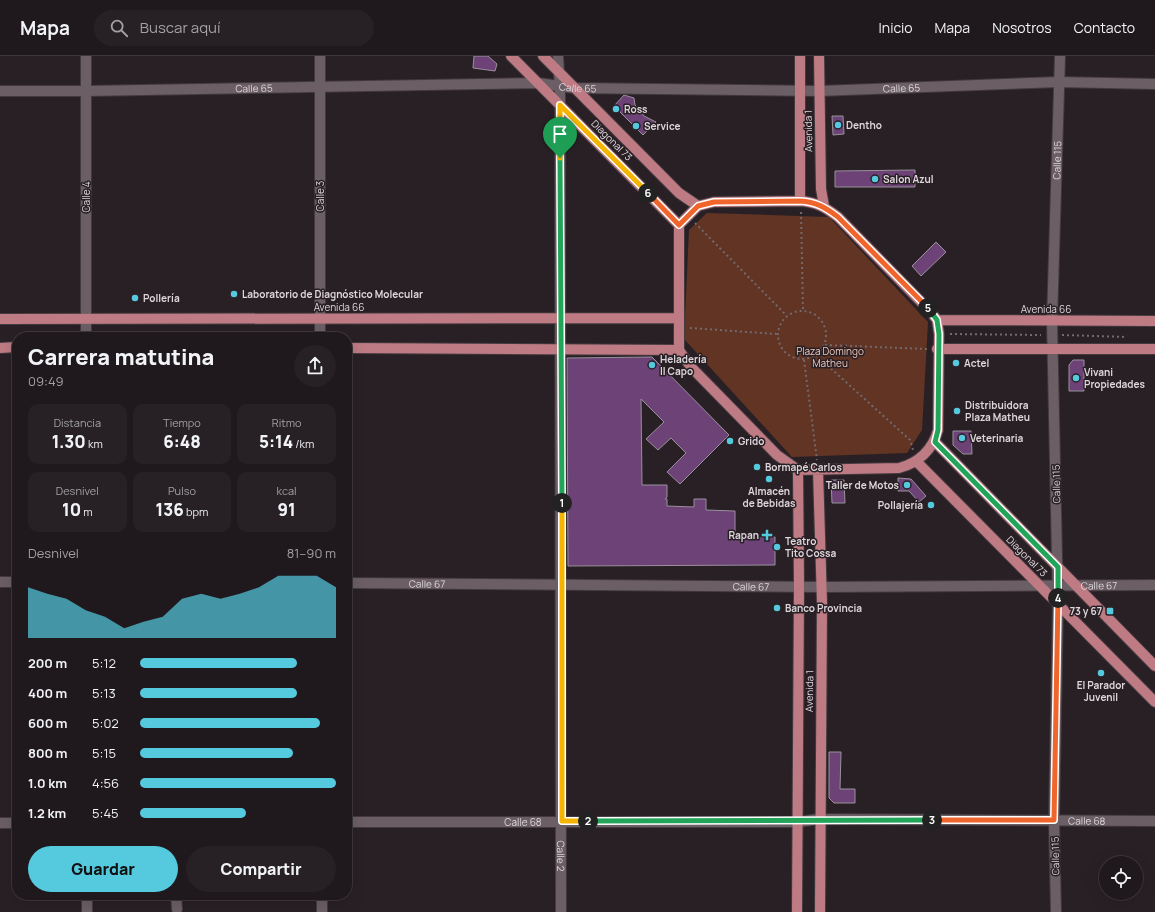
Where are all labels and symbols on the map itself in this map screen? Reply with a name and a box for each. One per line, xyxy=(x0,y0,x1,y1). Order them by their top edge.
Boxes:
street label: Calle 65 xyxy=(558,79,597,95)
street label: Calle 65 xyxy=(883,80,921,96)
street label: Calle 65 xyxy=(235,81,273,95)
place label: Ross xyxy=(624,102,648,116)
marker: Ross xyxy=(611,104,621,114)
street label: Avenida 1 xyxy=(801,110,815,152)
street label: Diagonal 73 xyxy=(588,116,636,164)
pin xyxy=(543,117,577,158)
place label: Dentho xyxy=(846,118,882,132)
place label: Service xyxy=(644,119,681,133)
marker: Dentho xyxy=(833,120,843,130)
marker: Service xyxy=(631,121,641,131)
street label: Calle 115 xyxy=(1049,140,1064,180)
place label: Salon Azul xyxy=(883,172,934,186)
marker: Salon Azul xyxy=(870,174,880,184)
street label: Calle 4 xyxy=(79,181,93,213)
street label: Calle 3 xyxy=(313,181,327,211)
pin: 6 xyxy=(638,183,658,203)
place label: Laboratorio de Diagnóstico Molecular xyxy=(242,287,423,301)
marker: Laboratorio de Diagnóstico Molecular xyxy=(229,289,239,299)
place label: Pollería xyxy=(143,291,180,305)
marker: Pollería xyxy=(130,293,140,303)
pin: 5 xyxy=(918,298,938,318)
street label: Avenida 66 xyxy=(314,300,364,314)
street label: Avenida 66 xyxy=(1021,302,1071,316)
park label: Plaza Domingo Matheu xyxy=(796,344,864,370)
place label: Heladería Il Capo xyxy=(660,352,707,378)
place label: Actel xyxy=(964,356,989,370)
marker: Actel xyxy=(951,358,961,368)
marker: Heladería Il Capo xyxy=(647,360,657,370)
place label: Vivani Propiedades xyxy=(1084,365,1146,391)
marker: Vivani Propiedades xyxy=(1071,373,1081,383)
place label: Distribuidora Plaza Matheu xyxy=(965,398,1030,424)
marker: Distribuidora Plaza Matheu xyxy=(952,406,962,416)
place label: Veterinaria xyxy=(970,431,1024,445)
marker: Veterinaria xyxy=(957,433,967,443)
place label: Grido xyxy=(738,434,764,448)
marker: Grido xyxy=(725,436,735,446)
place label: Bormapé Carlos xyxy=(765,460,842,474)
marker: Bormapé Carlos xyxy=(752,462,762,472)
street label: Calle 115 xyxy=(1049,464,1063,504)
marker: Almacén de Bebidas xyxy=(764,474,774,484)
place label: Taller de Motos xyxy=(826,478,900,492)
marker: Taller de Motos xyxy=(902,480,912,490)
place label: Almacén de Bebidas xyxy=(743,484,796,510)
pin: 1 xyxy=(552,493,572,513)
place label: Pollajería xyxy=(878,498,923,512)
marker: Pollajería xyxy=(926,500,936,510)
place label: Rapan xyxy=(728,528,759,542)
marker: Rapan xyxy=(762,530,772,540)
street label: Diagonal 73 xyxy=(1003,532,1051,580)
place label: Teatro Tito Cossa xyxy=(785,534,836,560)
marker: Teatro Tito Cossa xyxy=(772,542,782,552)
street label: Calle 67 xyxy=(409,577,445,591)
street label: Calle 67 xyxy=(1081,578,1117,592)
street label: Calle 67 xyxy=(733,579,769,594)
pin: 4 xyxy=(1048,588,1068,608)
place label: Banco Provincia xyxy=(785,601,862,615)
marker: Banco Provincia xyxy=(772,603,782,613)
place label: 73 y 67 xyxy=(1070,604,1102,618)
marker: 73 y 67 xyxy=(1105,606,1115,616)
marker: El Parador Juvenil xyxy=(1096,668,1106,678)
street label: Avenida 1 xyxy=(802,670,816,712)
place label: El Parador Juvenil xyxy=(1077,678,1125,704)
pin: 3 xyxy=(922,810,942,830)
pin: 2 xyxy=(578,811,598,831)
street label: Calle 68 xyxy=(1068,813,1106,828)
street label: Calle 68 xyxy=(504,815,542,829)
street label: Calle 115 xyxy=(1048,836,1062,876)
street label: Calle 2 xyxy=(554,840,568,872)

